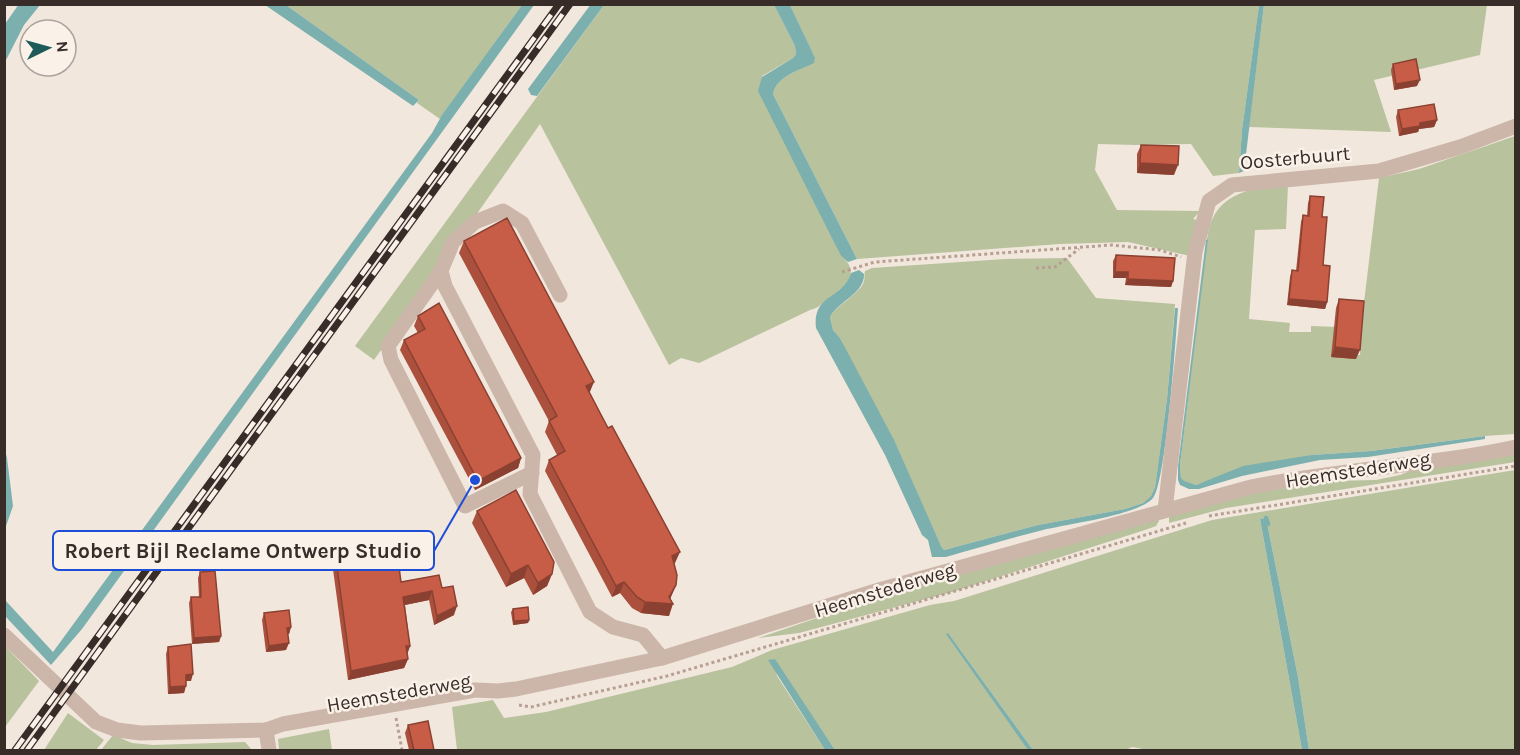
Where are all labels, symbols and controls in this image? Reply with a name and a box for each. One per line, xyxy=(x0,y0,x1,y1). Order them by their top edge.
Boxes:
north arrow xyxy=(18,18,78,78)
text: N xyxy=(52,40,72,53)
street label: Oosterbuurt xyxy=(1239,142,1351,174)
street label: Heemstederweg xyxy=(1284,447,1432,493)
callout: Robert Bijl Reclame Ontwerp Studio xyxy=(53,531,434,570)
text: Robert Bijl Reclame Ontwerp Studio xyxy=(65,539,421,563)
street label: Heemstederweg xyxy=(812,558,958,622)
street label: Heemstederweg xyxy=(325,669,473,717)

